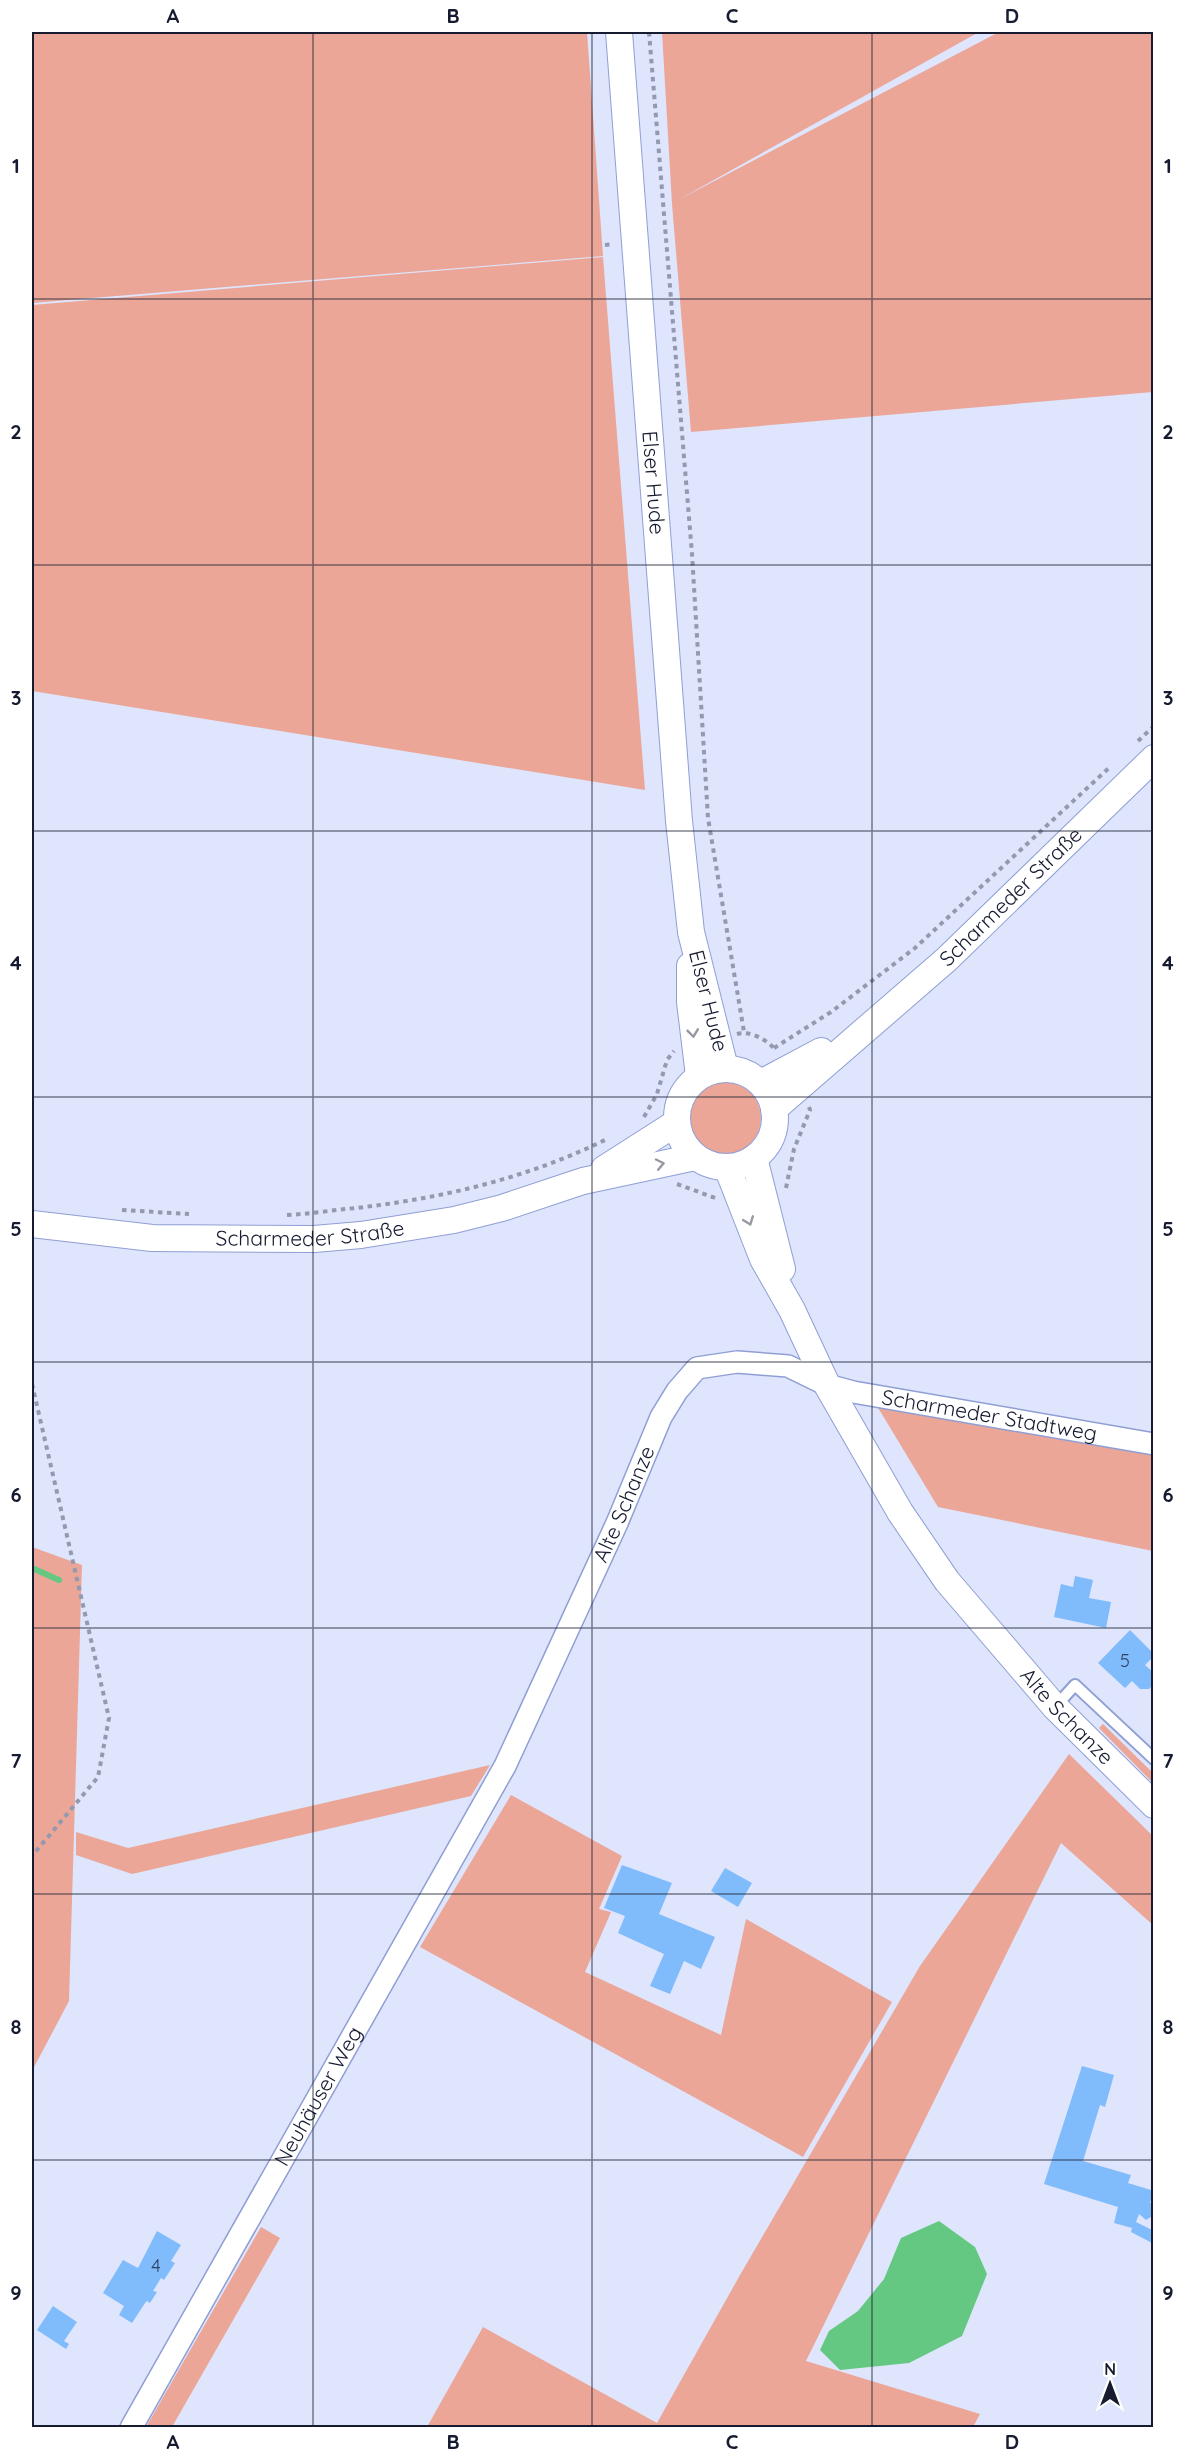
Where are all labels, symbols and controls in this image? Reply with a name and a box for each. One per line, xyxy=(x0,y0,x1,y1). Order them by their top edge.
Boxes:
text: A xyxy=(167,3,180,28)
text: B xyxy=(446,3,460,28)
text: C xyxy=(726,3,739,28)
text: D xyxy=(1005,3,1019,28)
text: 1 xyxy=(12,153,20,178)
text: 1 xyxy=(1164,153,1172,178)
text: 2 xyxy=(10,419,22,444)
text: 2 xyxy=(1162,419,1174,444)
street label: Elser Hude xyxy=(637,430,671,535)
text: 3 xyxy=(11,685,21,710)
text: 3 xyxy=(1163,685,1173,710)
street label: Scharmeder Straße xyxy=(933,821,1087,971)
street label: Elser Hude xyxy=(684,947,734,1054)
text: 4 xyxy=(10,950,22,975)
text: 4 xyxy=(1162,950,1174,975)
one-way arrow xyxy=(686,1028,699,1037)
one-way arrow xyxy=(654,1158,664,1171)
street label: Scharmeder Straße xyxy=(216,1214,406,1251)
one-way arrow xyxy=(742,1215,754,1226)
text: 5 xyxy=(10,1216,22,1241)
text: 5 xyxy=(1162,1216,1174,1241)
street label: Scharmeder Stadtweg xyxy=(880,1383,1099,1446)
street label: Alte Schanze xyxy=(587,1442,660,1566)
text: 6 xyxy=(10,1482,22,1507)
text: 6 xyxy=(1162,1482,1174,1507)
house number: 5 xyxy=(1120,1649,1130,1672)
street label: Alte Schanze xyxy=(1015,1662,1120,1770)
text: 7 xyxy=(11,1748,22,1773)
text: 7 xyxy=(1163,1748,1174,1773)
text: 8 xyxy=(11,2014,22,2039)
text: 8 xyxy=(1163,2014,1174,2039)
street label: Neuhäuser Weg xyxy=(268,2021,367,2170)
house number: 4 xyxy=(151,2254,161,2277)
text: 9 xyxy=(10,2280,22,2305)
text: 9 xyxy=(1162,2280,1174,2305)
north arrow xyxy=(1080,2354,1140,2414)
text: N xyxy=(1104,2359,1116,2379)
text: A xyxy=(167,2429,180,2454)
text: B xyxy=(446,2429,460,2454)
text: C xyxy=(726,2429,739,2454)
text: D xyxy=(1005,2429,1019,2454)

